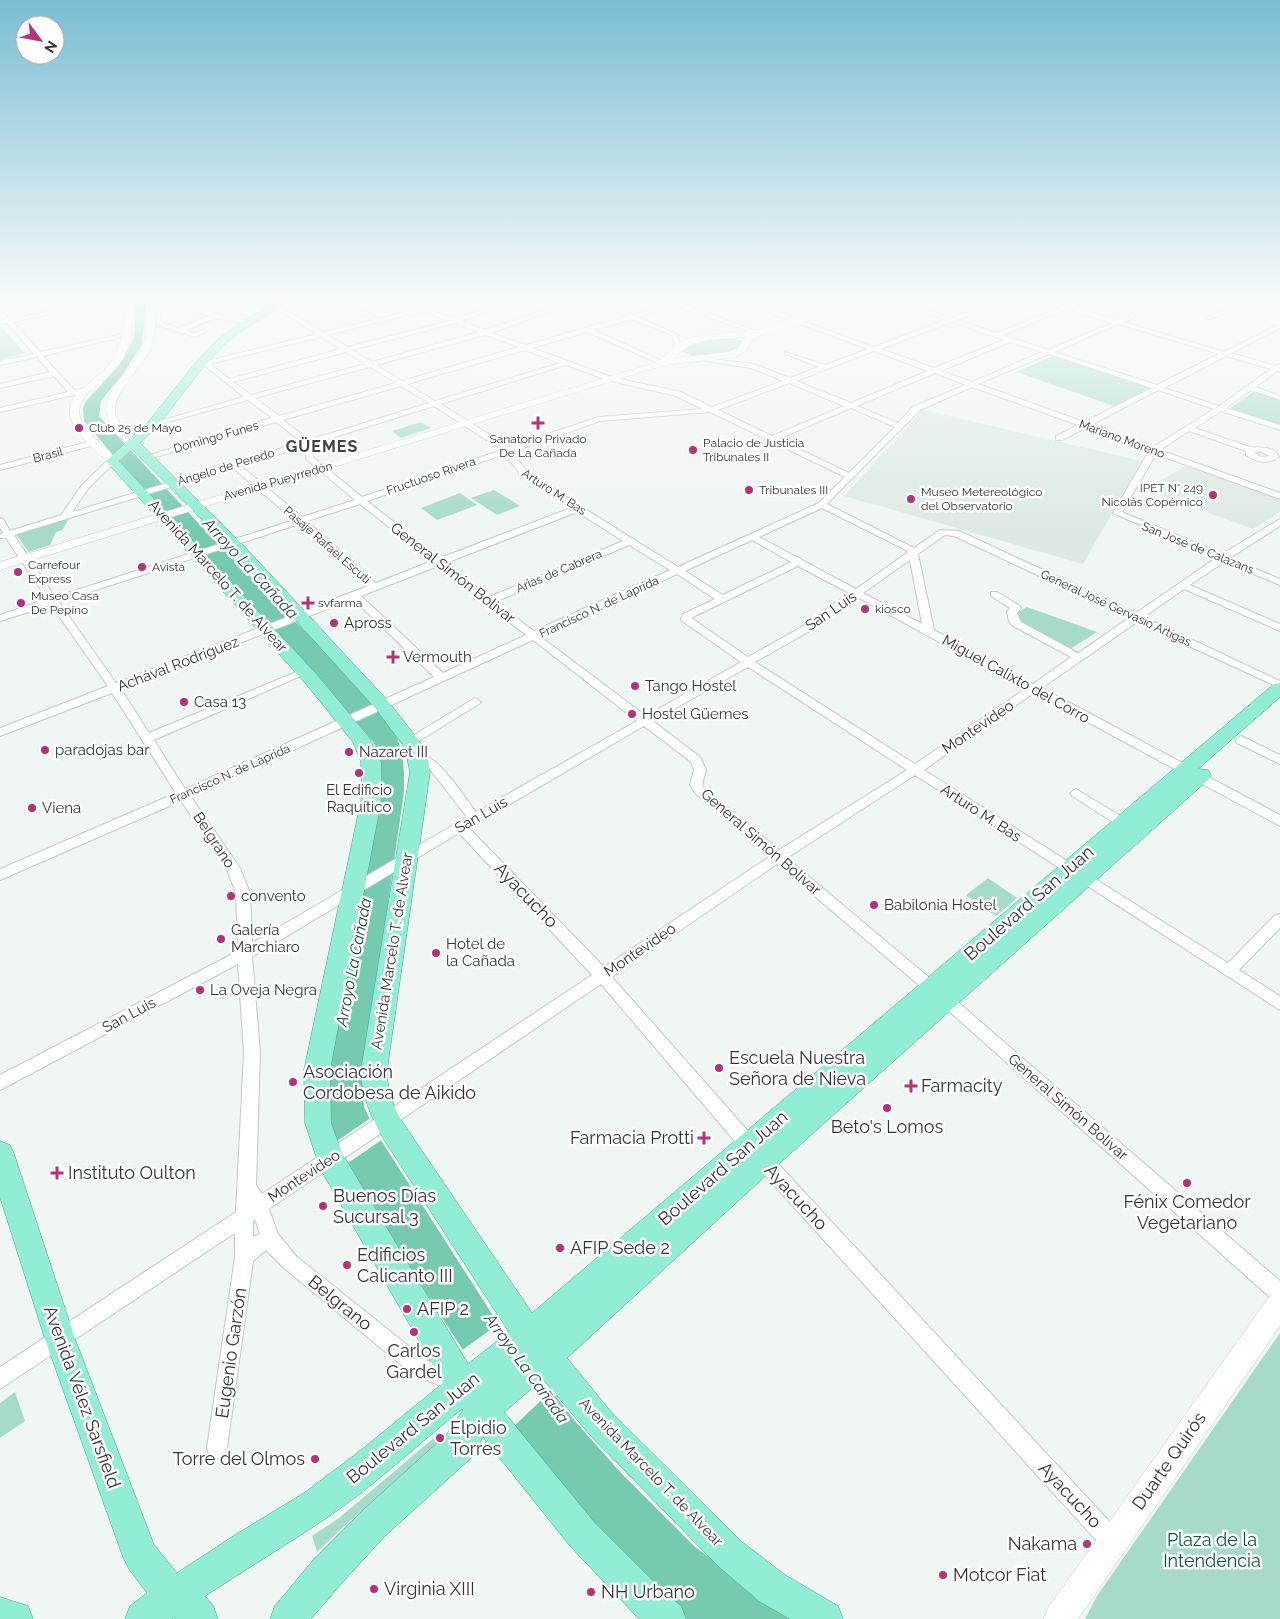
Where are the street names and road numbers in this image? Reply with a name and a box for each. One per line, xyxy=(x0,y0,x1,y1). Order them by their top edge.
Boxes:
street label: Mariano Moreno xyxy=(1077,417,1167,461)
street label: Domingo Funes xyxy=(172,418,260,456)
street label: Brasil xyxy=(32,444,65,466)
street label: Ángelo de Peredo xyxy=(176,446,276,488)
street label: Fructuoso Rivera xyxy=(385,454,477,498)
street label: Avenida Pueyrredón xyxy=(222,459,334,503)
street label: Arturo M. Bas xyxy=(519,466,589,518)
street label: Avenida Marcelo T. de Alvear xyxy=(145,496,292,657)
street label: Pasaje Rafael Escuti xyxy=(281,504,373,586)
street label: General Simón Bolivar xyxy=(387,519,519,628)
street label: San José de Calazans xyxy=(1140,519,1256,577)
street label: Arias de Cabrera xyxy=(514,547,604,595)
street label: General José Gervasio Artigas xyxy=(1039,567,1194,649)
street label: Francisco N. de Laprida xyxy=(537,573,661,641)
street label: San Luis xyxy=(802,587,860,635)
street label: Miguel Calixto del Corro xyxy=(939,631,1093,727)
street label: Achával Rodríguez xyxy=(115,633,241,695)
street label: Montevideo xyxy=(939,696,1017,758)
street label: Francisco N. de Laprida xyxy=(168,741,292,807)
street label: Arturo M. Bas xyxy=(937,780,1025,846)
street label: General Simón Bolivar xyxy=(697,785,825,899)
street label: San Luis xyxy=(451,793,511,837)
street label: Belgrano xyxy=(189,809,239,871)
street label: Boulevard San Juan xyxy=(960,841,1098,965)
street label: Avenida Marcelo T. de Alvear xyxy=(368,850,417,1051)
street label: Ayacucho xyxy=(490,858,563,932)
street label: Montevideo xyxy=(601,919,679,981)
street label: San Luis xyxy=(99,993,159,1037)
street label: General Simón Bolivar xyxy=(1004,1050,1132,1164)
street label: Boulevard San Juan xyxy=(654,1106,792,1230)
street label: Montevideo xyxy=(265,1146,344,1206)
street label: Ayacucho xyxy=(761,1159,832,1234)
street label: Belgrano xyxy=(304,1271,377,1335)
street label: Eugenio Garzón xyxy=(211,1286,250,1420)
street label: Avenida Vélez Sarsfield xyxy=(40,1303,125,1491)
street label: Boulevard San Juan xyxy=(342,1368,483,1488)
street label: Avenida Marcelo T. de Alvear xyxy=(575,1394,727,1550)
street label: Duarte Quirós xyxy=(1127,1408,1210,1514)
street label: Ayacucho xyxy=(1035,1457,1106,1532)

